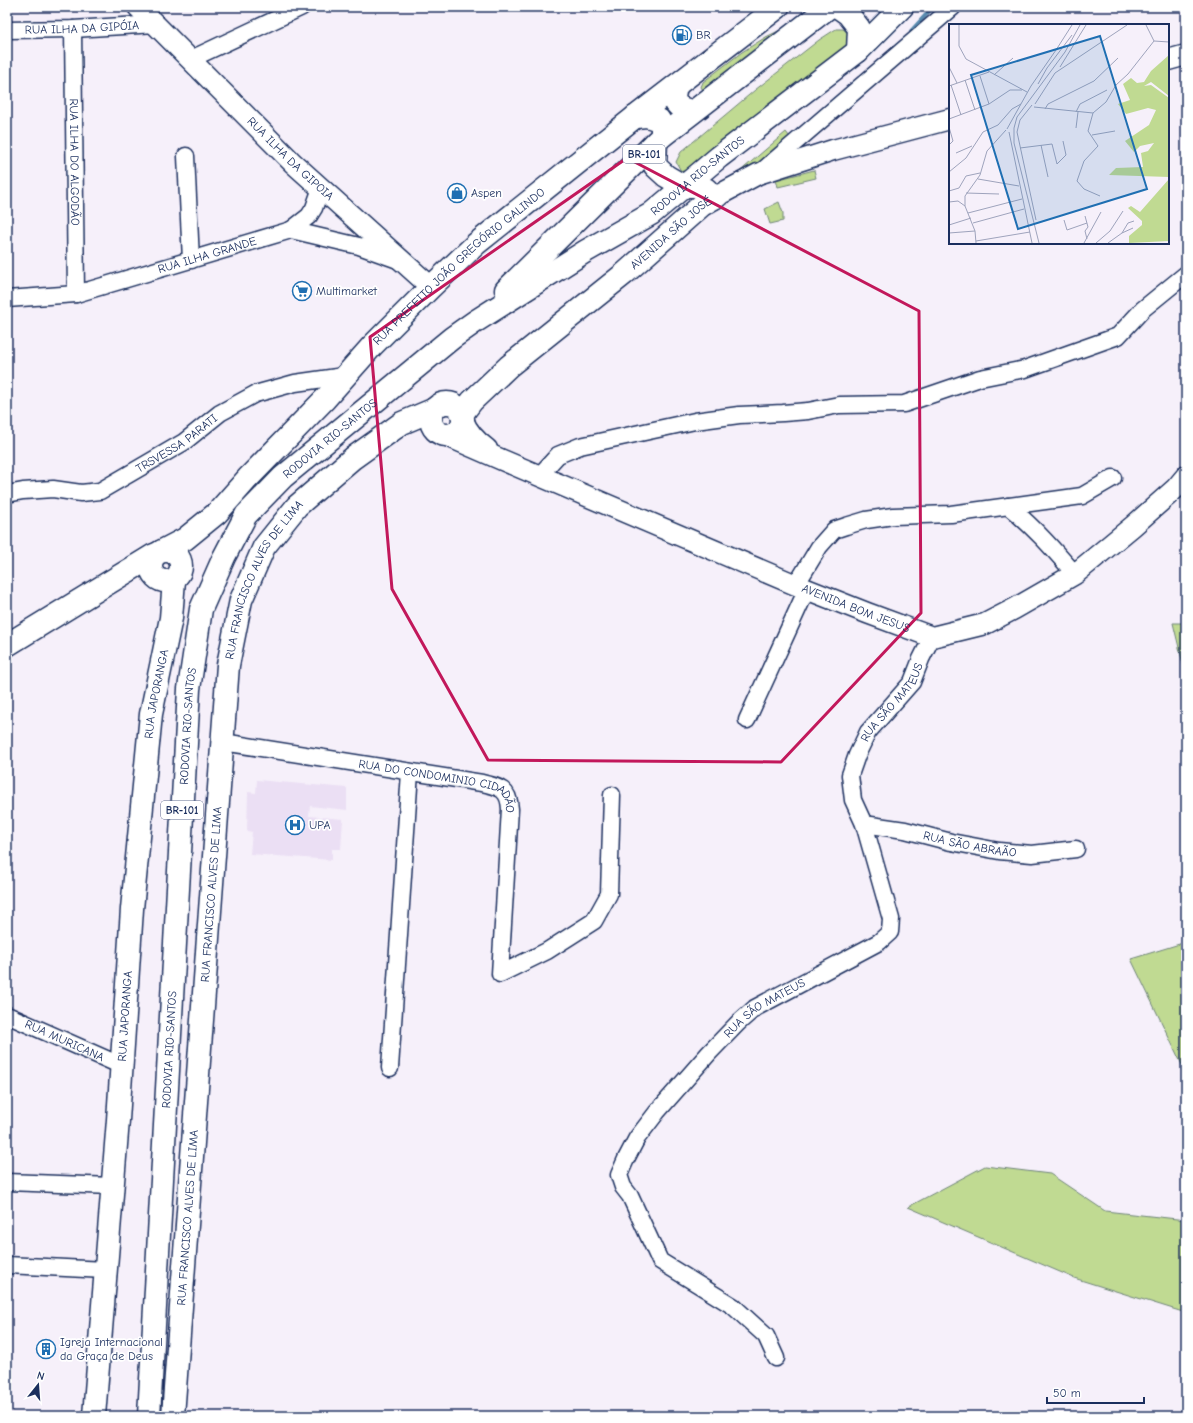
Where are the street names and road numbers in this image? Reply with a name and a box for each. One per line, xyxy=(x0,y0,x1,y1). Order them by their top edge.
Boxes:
street label: RUA ILHA DA GIPÓIA xyxy=(25,18,139,37)
street label: RUA ILHA DO ALGODÃO xyxy=(67,98,82,226)
street label: RUA ILHA DA GIPOIA xyxy=(244,114,337,203)
street label: RODOVIA RIO-SANTOS xyxy=(648,133,748,218)
road number: BR-101 xyxy=(623,145,665,163)
street label: RUA PREFEITO JOÃO GREGÓRIO GALINDO xyxy=(370,185,548,348)
street label: AVENIDA SÃO JOSÉ xyxy=(627,194,714,272)
street label: RUA ILHA GRANDE xyxy=(156,234,258,276)
street label: RODOVIA RIO-SANTOS xyxy=(280,395,380,481)
street label: TRSVESSA PARATI xyxy=(133,411,220,476)
street label: RUA FRANCISCO ALVES DE LIMA xyxy=(222,497,306,661)
street label: AVENIDA BOM JESUS xyxy=(800,581,912,635)
street label: RUA JAPORANGA xyxy=(142,648,171,739)
street label: RUA SÃO MATEUS xyxy=(858,661,926,744)
street label: RODOVIA RIO-SANTOS xyxy=(177,666,199,785)
street label: RUA DO CONDOMINIO CIDADÃO xyxy=(358,757,517,813)
road number: BR-101 xyxy=(161,801,203,819)
street label: RUA FRANCISCO ALVES DE LIMA xyxy=(198,806,225,983)
street label: RUA SÃO ABRAÃO xyxy=(922,828,1017,860)
street label: RUA JAPORANGA xyxy=(115,970,135,1062)
street label: RUA SÃO MATEUS xyxy=(721,975,808,1041)
street label: RODOVIA RIO-SANTOS xyxy=(159,990,179,1109)
street label: RUA MURICANA xyxy=(23,1017,106,1064)
street label: RUA FRANCISCO ALVES DE LIMA xyxy=(174,1129,201,1306)

